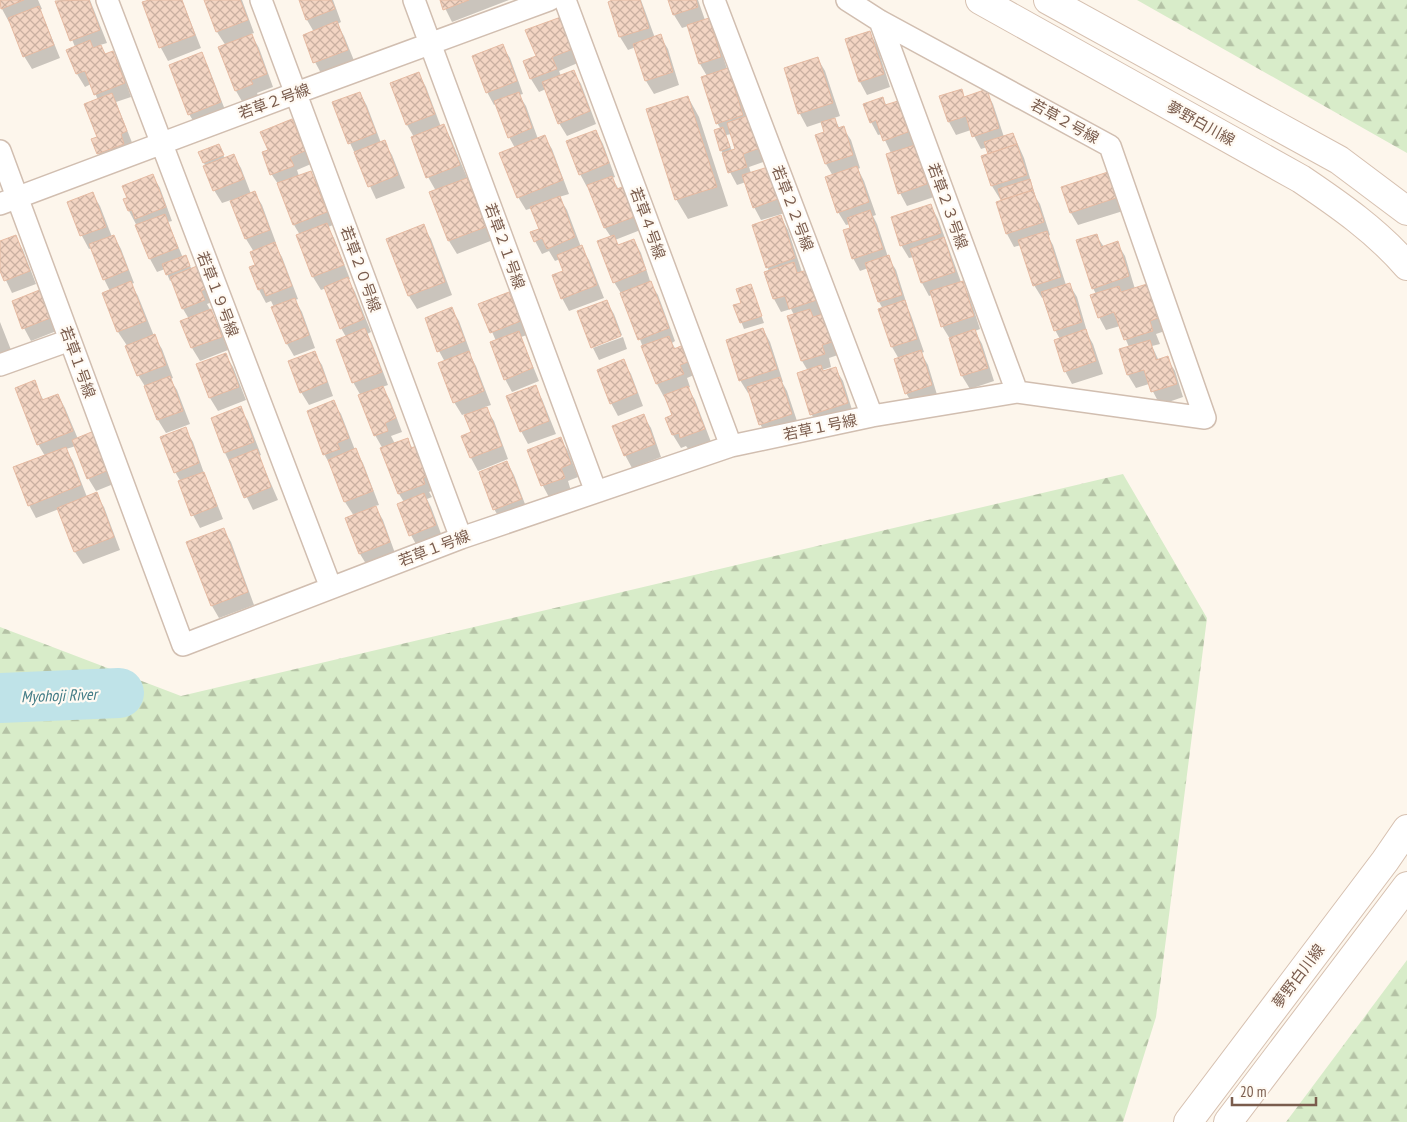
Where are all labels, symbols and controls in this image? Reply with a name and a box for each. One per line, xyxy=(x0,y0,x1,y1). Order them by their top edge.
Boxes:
street label: 若草２号線 xyxy=(236,79,312,123)
street label: 若草２号線 xyxy=(1028,95,1102,147)
street label: 夢野白川線 xyxy=(1164,97,1238,149)
street label: 若草２３号線 xyxy=(924,160,972,252)
street label: 若草２２号線 xyxy=(768,163,818,253)
street label: 若草４号線 xyxy=(626,185,670,261)
street label: 若草２１号線 xyxy=(481,200,529,292)
street label: 若草２０号線 xyxy=(337,223,385,315)
street label: 若草１９号線 xyxy=(193,249,243,339)
street label: 若草１号線 xyxy=(56,324,100,400)
street label: 若草１号線 xyxy=(781,410,859,444)
street label: 若草１号線 xyxy=(396,526,472,570)
water label: Myohoji River xyxy=(21,684,100,706)
street label: 夢野白川線 xyxy=(1268,940,1328,1012)
scale bar xyxy=(1232,1074,1316,1106)
text: 20 m xyxy=(1240,1082,1266,1101)

